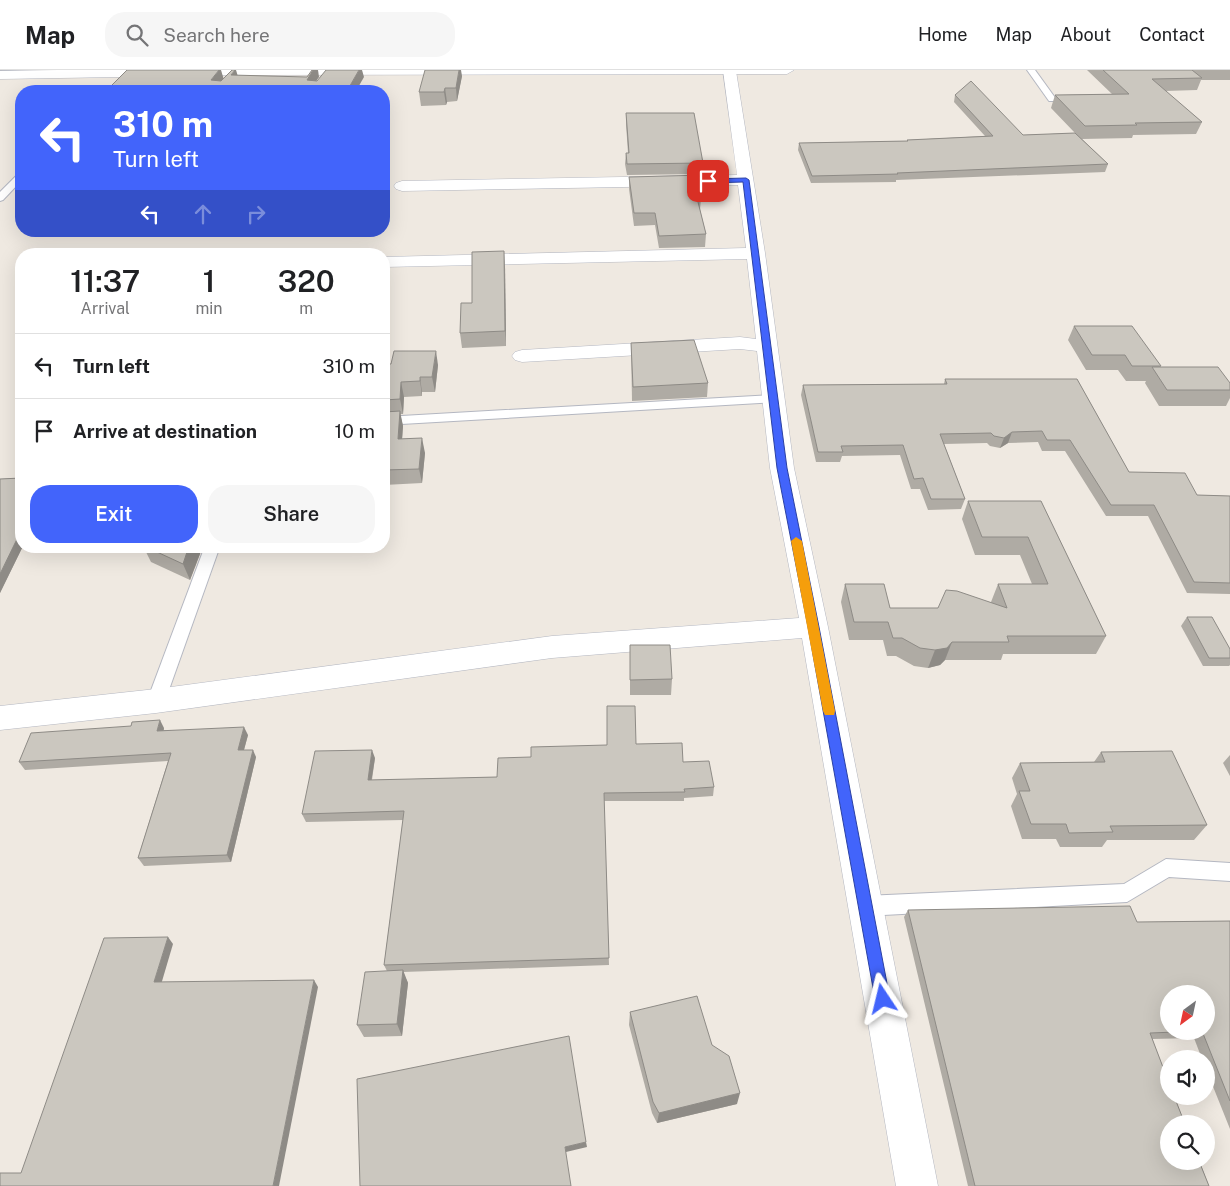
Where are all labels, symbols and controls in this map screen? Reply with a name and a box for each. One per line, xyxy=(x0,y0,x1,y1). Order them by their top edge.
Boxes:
search box xyxy=(105,12,455,57)
text: Map xyxy=(25,21,75,49)
icon: search xyxy=(123,21,151,49)
text: Search here xyxy=(163,24,270,46)
text: Home xyxy=(918,24,968,45)
text: Map xyxy=(996,24,1032,45)
text: About xyxy=(1060,24,1111,45)
text: Contact xyxy=(1139,24,1205,45)
text: 310 m xyxy=(113,104,213,145)
icon: left xyxy=(30,105,95,170)
text: Turn left xyxy=(113,146,199,172)
pin xyxy=(687,160,729,202)
icon: arrive xyxy=(694,167,722,195)
icon: left xyxy=(136,200,164,228)
icon: ahead xyxy=(189,200,217,228)
icon: right xyxy=(242,200,270,228)
text: 11:37 xyxy=(70,263,140,299)
text: 1 xyxy=(203,263,215,299)
text: 320 xyxy=(278,263,335,299)
text: Arrival xyxy=(81,299,130,318)
text: min xyxy=(195,299,223,318)
text: m xyxy=(299,299,313,318)
icon: left xyxy=(30,352,58,380)
text: Turn left xyxy=(73,355,150,377)
text: 310 m xyxy=(323,355,375,377)
icon: arrive xyxy=(30,417,58,445)
text: Arrive at destination xyxy=(73,420,257,442)
text: 10 m xyxy=(335,420,375,442)
button: Exit xyxy=(30,485,198,543)
button: Share xyxy=(208,485,375,543)
position arrow xyxy=(856,972,908,1024)
north arrow xyxy=(1160,985,1215,1040)
map controls xyxy=(1160,985,1215,1170)
button: sound xyxy=(1160,1050,1215,1105)
button: search xyxy=(1160,1115,1215,1170)

